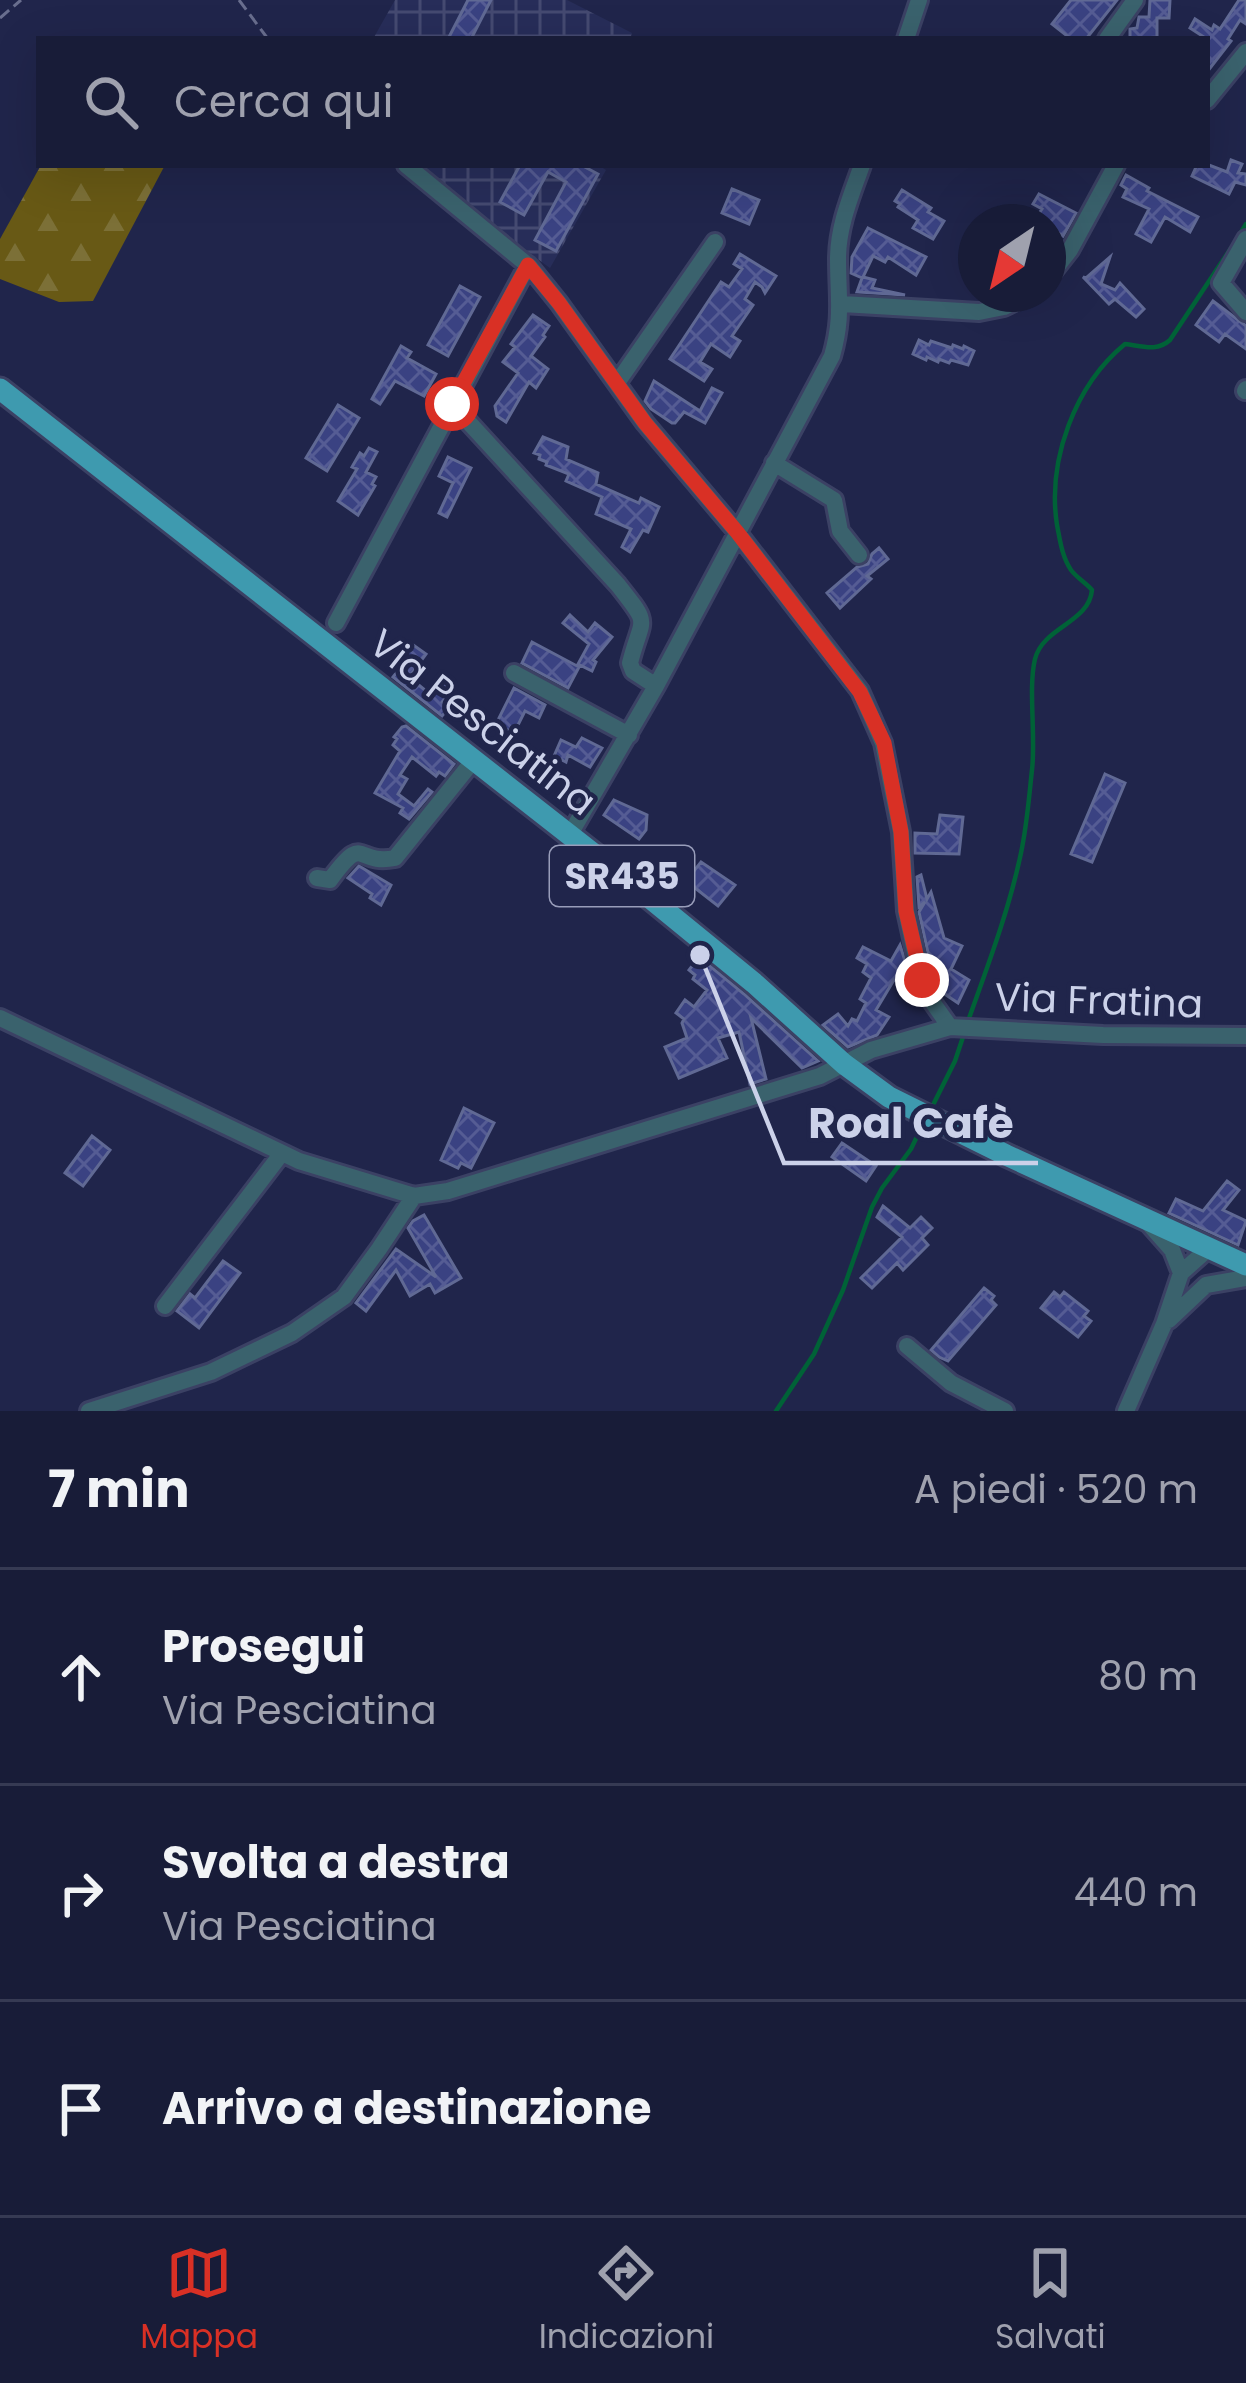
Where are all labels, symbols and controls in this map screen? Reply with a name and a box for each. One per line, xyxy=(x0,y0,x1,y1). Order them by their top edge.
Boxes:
search box xyxy=(36,36,1210,168)
icon: search xyxy=(78,69,144,135)
text: Cerca qui xyxy=(174,70,393,133)
north arrow xyxy=(958,204,1066,312)
route start xyxy=(425,377,479,431)
street label: Via Pesciatina xyxy=(358,616,608,829)
road number: SR435 xyxy=(550,846,694,906)
route end xyxy=(895,953,949,1007)
street label: Via Fratina xyxy=(994,969,1204,1032)
callout: Roal Cafè xyxy=(784,1085,1038,1163)
text: Roal Cafè xyxy=(808,1094,1014,1153)
text: 7 min xyxy=(48,1453,190,1525)
text: A piedi · 520 m xyxy=(914,1462,1198,1517)
text: Prosegui xyxy=(162,1615,365,1678)
icon: ahead xyxy=(48,1644,114,1710)
text: 80 m xyxy=(1098,1649,1198,1704)
text: Via Pesciatina xyxy=(162,1683,437,1738)
text: Svolta a destra xyxy=(162,1831,510,1894)
icon: right xyxy=(48,1860,114,1926)
text: 440 m xyxy=(1074,1865,1198,1920)
text: Via Pesciatina xyxy=(162,1899,437,1954)
icon: arrive xyxy=(48,2076,114,2142)
text: Arrivo a destinazione xyxy=(162,2077,652,2140)
tab: Mappa xyxy=(140,2240,258,2362)
tab: Indicazioni xyxy=(539,2240,714,2362)
tab: Salvati xyxy=(995,2240,1106,2362)

